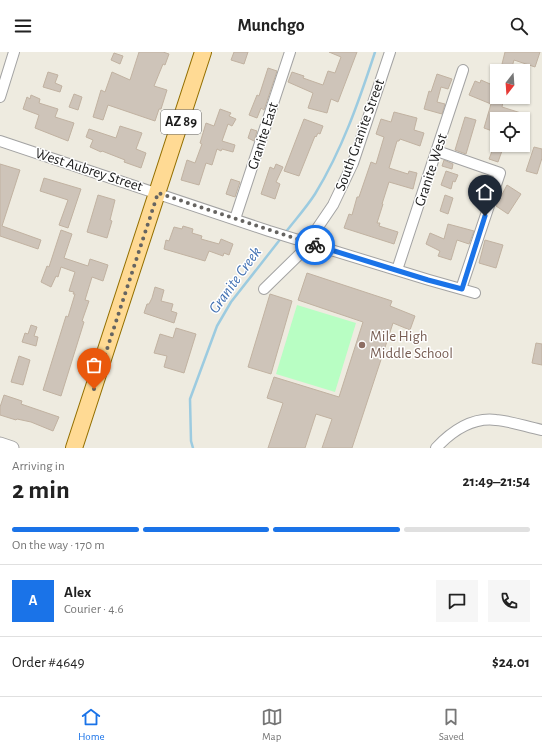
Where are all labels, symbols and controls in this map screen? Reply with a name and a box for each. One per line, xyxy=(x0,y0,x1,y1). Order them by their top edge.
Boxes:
icon: menu xyxy=(12,15,34,37)
icon: search xyxy=(508,15,530,37)
text: Munchgo xyxy=(237,17,305,35)
north arrow xyxy=(490,64,530,104)
map controls xyxy=(490,64,530,152)
street label: South Granite Street xyxy=(333,77,387,193)
street label: Granite East xyxy=(245,100,281,171)
road number: AZ 89 xyxy=(161,110,201,134)
button: locate xyxy=(490,112,530,152)
street label: Granite West xyxy=(412,132,450,208)
street label: West Aubrey Street xyxy=(33,146,145,194)
pin xyxy=(468,175,502,216)
icon: home xyxy=(474,181,496,203)
courier xyxy=(295,225,335,265)
icon: bike xyxy=(304,234,326,256)
water label: Granite Creek xyxy=(206,244,264,316)
place label: Mile High Middle School xyxy=(370,329,453,361)
marker: Mile High Middle School xyxy=(357,340,367,350)
pin xyxy=(77,348,111,389)
icon: bag xyxy=(83,354,105,376)
text: Arriving in xyxy=(12,460,65,473)
text: 21:49–21:54 xyxy=(462,474,530,489)
text: 2 min xyxy=(12,477,70,503)
text: On the way · 170 m xyxy=(12,539,105,552)
button: chat xyxy=(436,580,478,622)
button: phone xyxy=(488,580,530,622)
text: Alex xyxy=(64,585,91,600)
text: A xyxy=(28,593,38,608)
text: Courier · 4.6 xyxy=(64,603,124,616)
text: Order #4649 xyxy=(12,655,85,670)
text: $24.01 xyxy=(492,655,530,670)
tab: Home xyxy=(78,706,105,743)
tab: Map xyxy=(261,706,283,743)
tab: Saved xyxy=(439,706,464,743)

